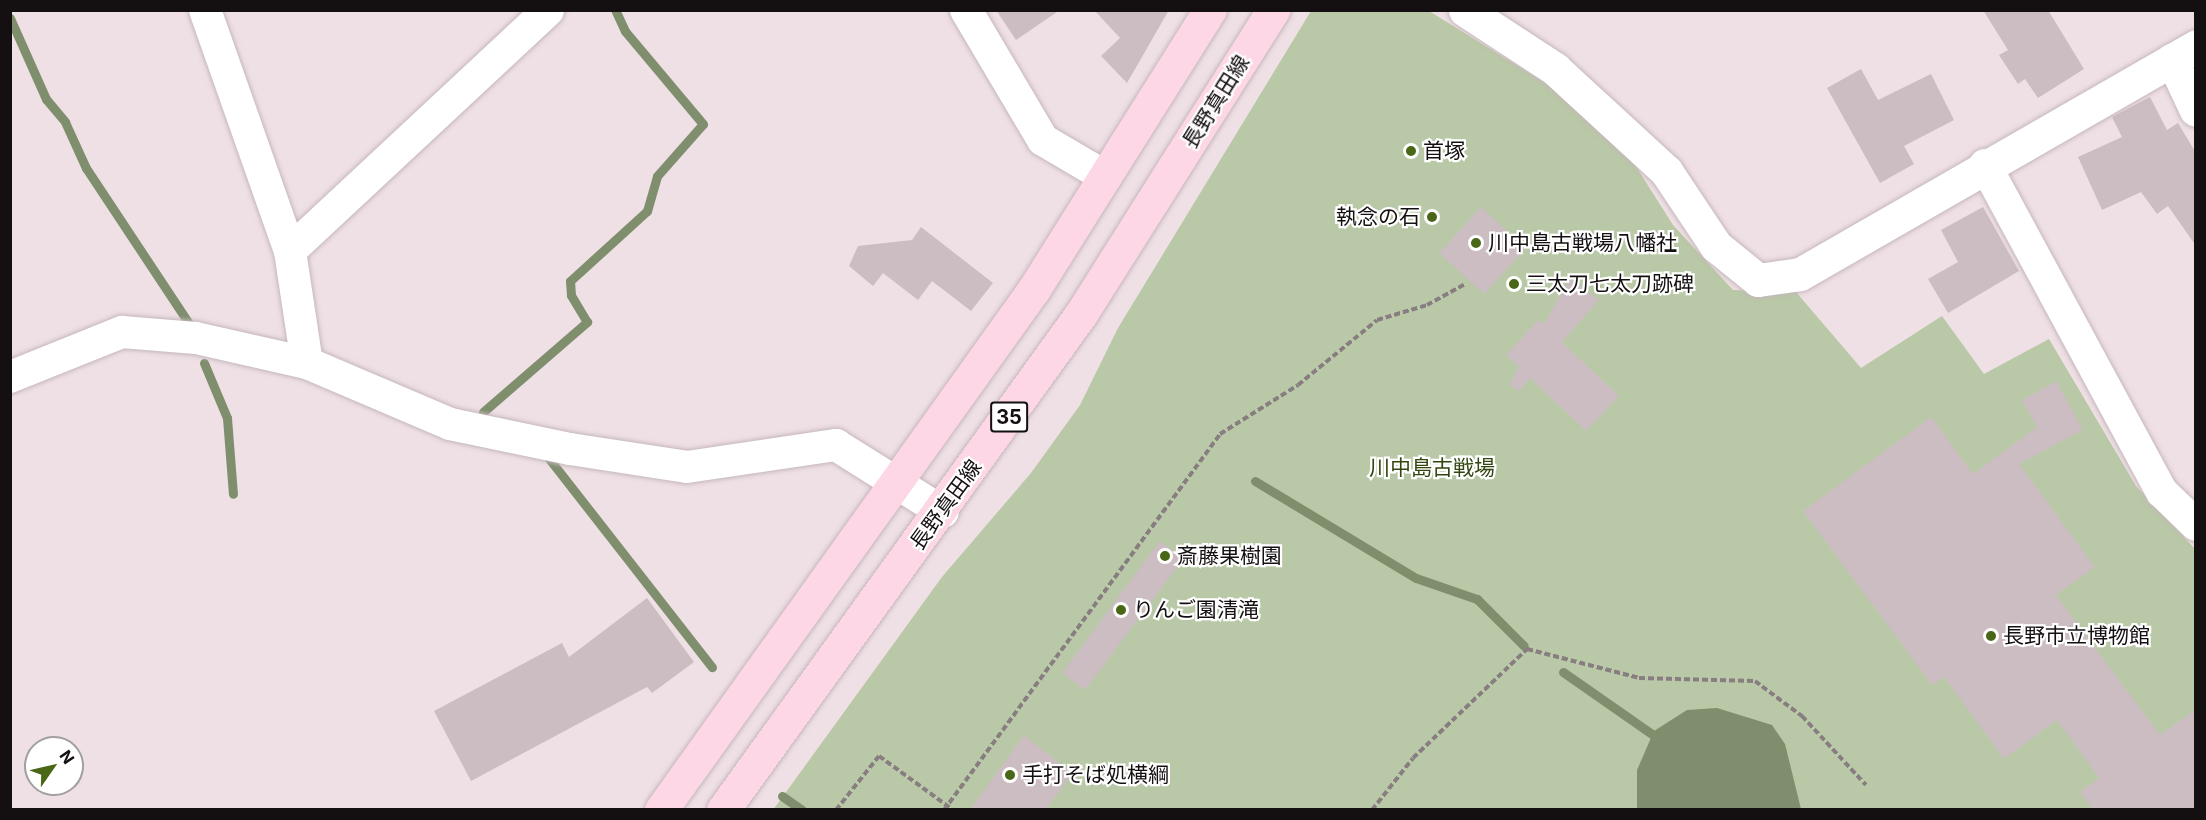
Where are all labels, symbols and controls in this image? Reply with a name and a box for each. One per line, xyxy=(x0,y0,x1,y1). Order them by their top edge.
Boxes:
street label: 長野真田線 xyxy=(1177,51,1255,153)
place label: 首塚 xyxy=(1423,138,1465,164)
marker: 首塚 xyxy=(1404,144,1418,158)
place label: 執念の石 xyxy=(1336,204,1420,230)
marker: 執念の石 xyxy=(1425,210,1439,224)
place label: 川中島古戦場八幡社 xyxy=(1488,230,1677,256)
marker: 川中島古戦場八幡社 xyxy=(1469,236,1483,250)
place label: 三太刀七太刀跡碑 xyxy=(1526,271,1694,297)
marker: 三太刀七太刀跡碑 xyxy=(1507,277,1521,291)
road number: 35 xyxy=(990,400,1028,434)
street label: 長野真田線 xyxy=(905,455,987,555)
park label: 川中島古戦場 xyxy=(1369,455,1495,481)
place label: 斎藤果樹園 xyxy=(1177,543,1282,569)
marker: 斎藤果樹園 xyxy=(1158,549,1172,563)
place label: りんご園清滝 xyxy=(1133,597,1259,623)
marker: りんご園清滝 xyxy=(1114,603,1128,617)
place label: 長野市立博物館 xyxy=(2003,623,2150,649)
marker: 長野市立博物館 xyxy=(1984,629,1998,643)
north arrow xyxy=(24,736,84,796)
text: N xyxy=(56,746,79,768)
place label: 手打そば処横綱 xyxy=(1022,762,1169,788)
marker: 手打そば処横綱 xyxy=(1003,768,1017,782)

